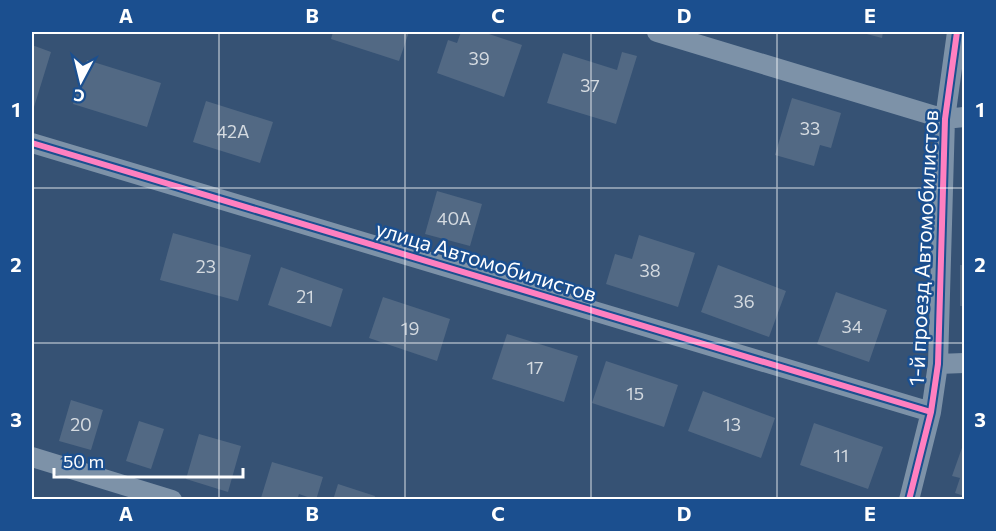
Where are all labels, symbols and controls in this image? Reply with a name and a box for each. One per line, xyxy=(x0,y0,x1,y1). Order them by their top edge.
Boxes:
text: A xyxy=(119,3,133,27)
text: B xyxy=(305,3,319,27)
text: C xyxy=(491,3,505,27)
text: D xyxy=(677,3,691,27)
text: E xyxy=(864,3,876,27)
house number: 39 xyxy=(468,47,490,69)
north arrow xyxy=(51,51,111,111)
house number: 37 xyxy=(580,74,600,96)
text: С xyxy=(72,86,86,106)
text: 1 xyxy=(11,97,21,121)
text: 1 xyxy=(975,97,985,121)
street label: 1-й проезд Автомобилистов xyxy=(903,109,942,387)
house number: 33 xyxy=(800,117,820,139)
house number: 42А xyxy=(217,120,249,142)
house number: 40А xyxy=(437,207,471,229)
street label: улица Автомобилистов xyxy=(373,215,600,306)
text: 2 xyxy=(10,252,22,276)
text: 2 xyxy=(974,252,986,276)
house number: 23 xyxy=(196,255,216,277)
house number: 38 xyxy=(639,259,661,281)
house number: 21 xyxy=(296,285,314,307)
house number: 36 xyxy=(733,290,755,312)
house number: 34 xyxy=(841,315,863,337)
house number: 19 xyxy=(401,317,419,339)
house number: 17 xyxy=(526,356,544,378)
house number: 15 xyxy=(626,382,644,404)
text: 3 xyxy=(10,407,22,431)
text: 3 xyxy=(974,407,986,431)
house number: 20 xyxy=(70,413,92,435)
house number: 13 xyxy=(723,413,741,435)
scale bar xyxy=(54,441,243,479)
house number: 11 xyxy=(833,444,849,466)
text: 50 m xyxy=(63,450,104,472)
text: A xyxy=(119,501,133,525)
text: B xyxy=(305,501,319,525)
text: C xyxy=(491,501,505,525)
text: D xyxy=(677,501,691,525)
text: E xyxy=(864,501,876,525)

